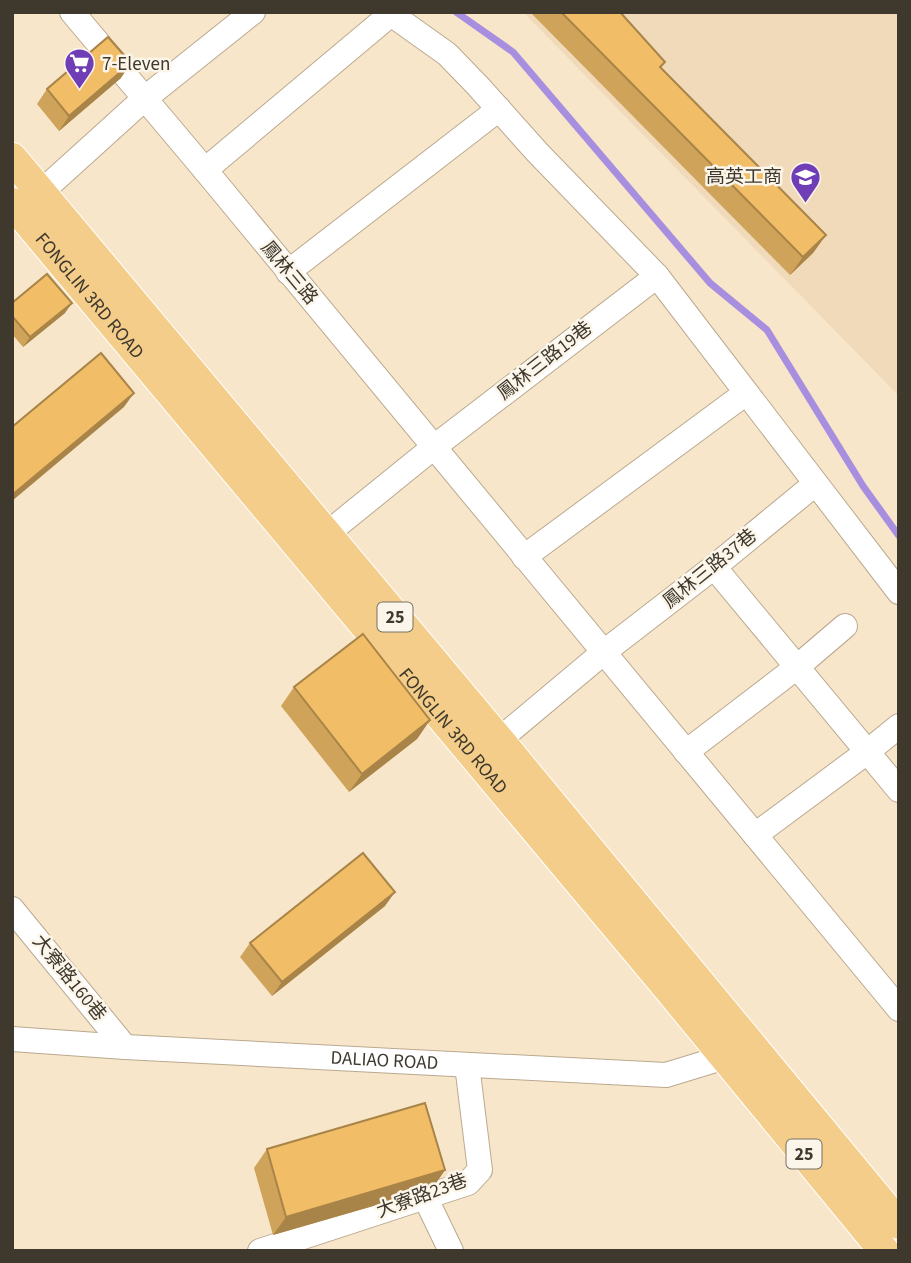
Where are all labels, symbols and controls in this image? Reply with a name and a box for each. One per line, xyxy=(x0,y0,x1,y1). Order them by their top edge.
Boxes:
supermarket icon: 7-Eleven xyxy=(62,47,96,91)
place label: 7-Eleven xyxy=(102,51,170,78)
school or university icon: 高英工商 xyxy=(788,160,822,204)
place label: 高英工商 xyxy=(706,164,782,191)
street label: FONGLIN 3RD ROAD xyxy=(29,227,150,365)
street label: 鳳林三路 xyxy=(254,235,324,311)
street label: 鳳林三路19巷 xyxy=(492,315,598,407)
street label: 鳳林三路37巷 xyxy=(657,523,763,615)
road number: 25 xyxy=(378,602,412,632)
street label: FONGLIN 3RD ROAD xyxy=(392,662,514,800)
street label: 大寮路160巷 xyxy=(26,929,112,1027)
street label: DALIAO ROAD xyxy=(330,1044,439,1077)
road number: 25 xyxy=(786,1140,822,1168)
street label: 大寮路23巷 xyxy=(373,1167,471,1225)

